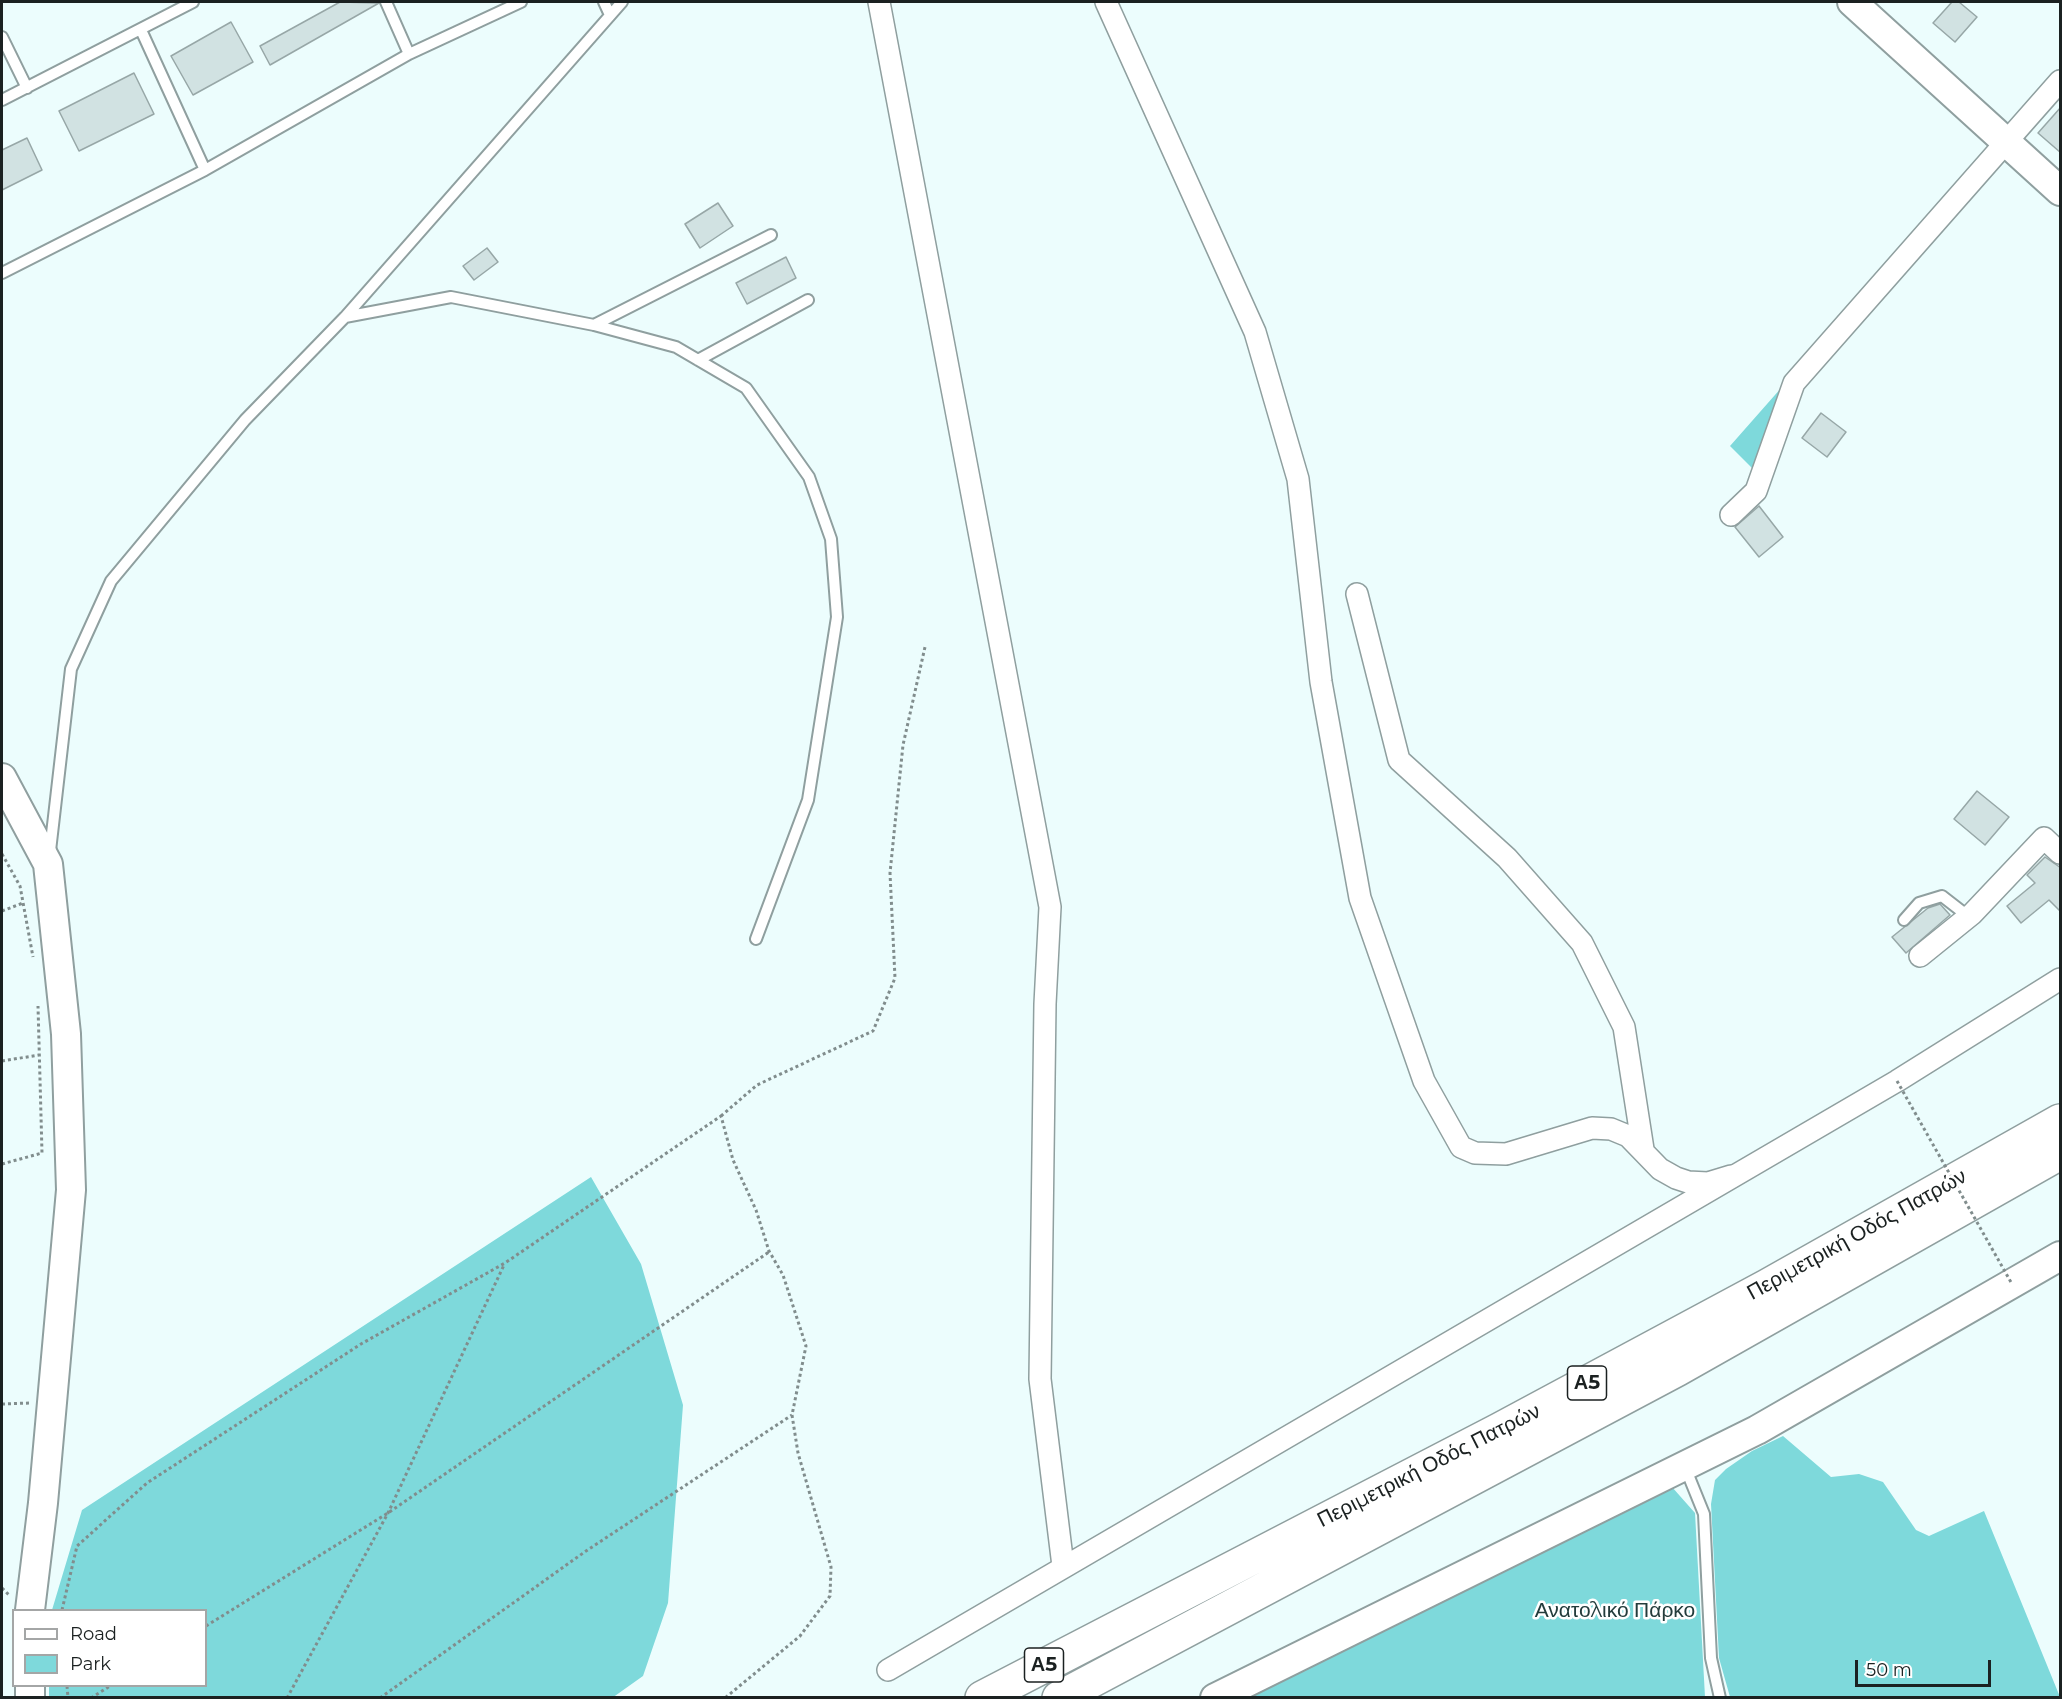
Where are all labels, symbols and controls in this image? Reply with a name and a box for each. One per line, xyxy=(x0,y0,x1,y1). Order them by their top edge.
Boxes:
street label: Περιμετρική Οδός Πατρών xyxy=(1743,1164,1971,1306)
road number: Α5 xyxy=(1568,1366,1606,1400)
street label: Περιμετρική Οδός Πατρών xyxy=(1313,1399,1545,1533)
park label: Ανατολικό Πάρκο xyxy=(1535,1598,1695,1624)
legend xyxy=(12,1609,207,1687)
text: Road xyxy=(70,1623,117,1645)
road number: Α5 xyxy=(1024,1648,1064,1682)
scale bar xyxy=(1858,1648,1994,1686)
text: Park xyxy=(70,1653,111,1675)
text: 50 m xyxy=(1866,1659,1912,1681)

